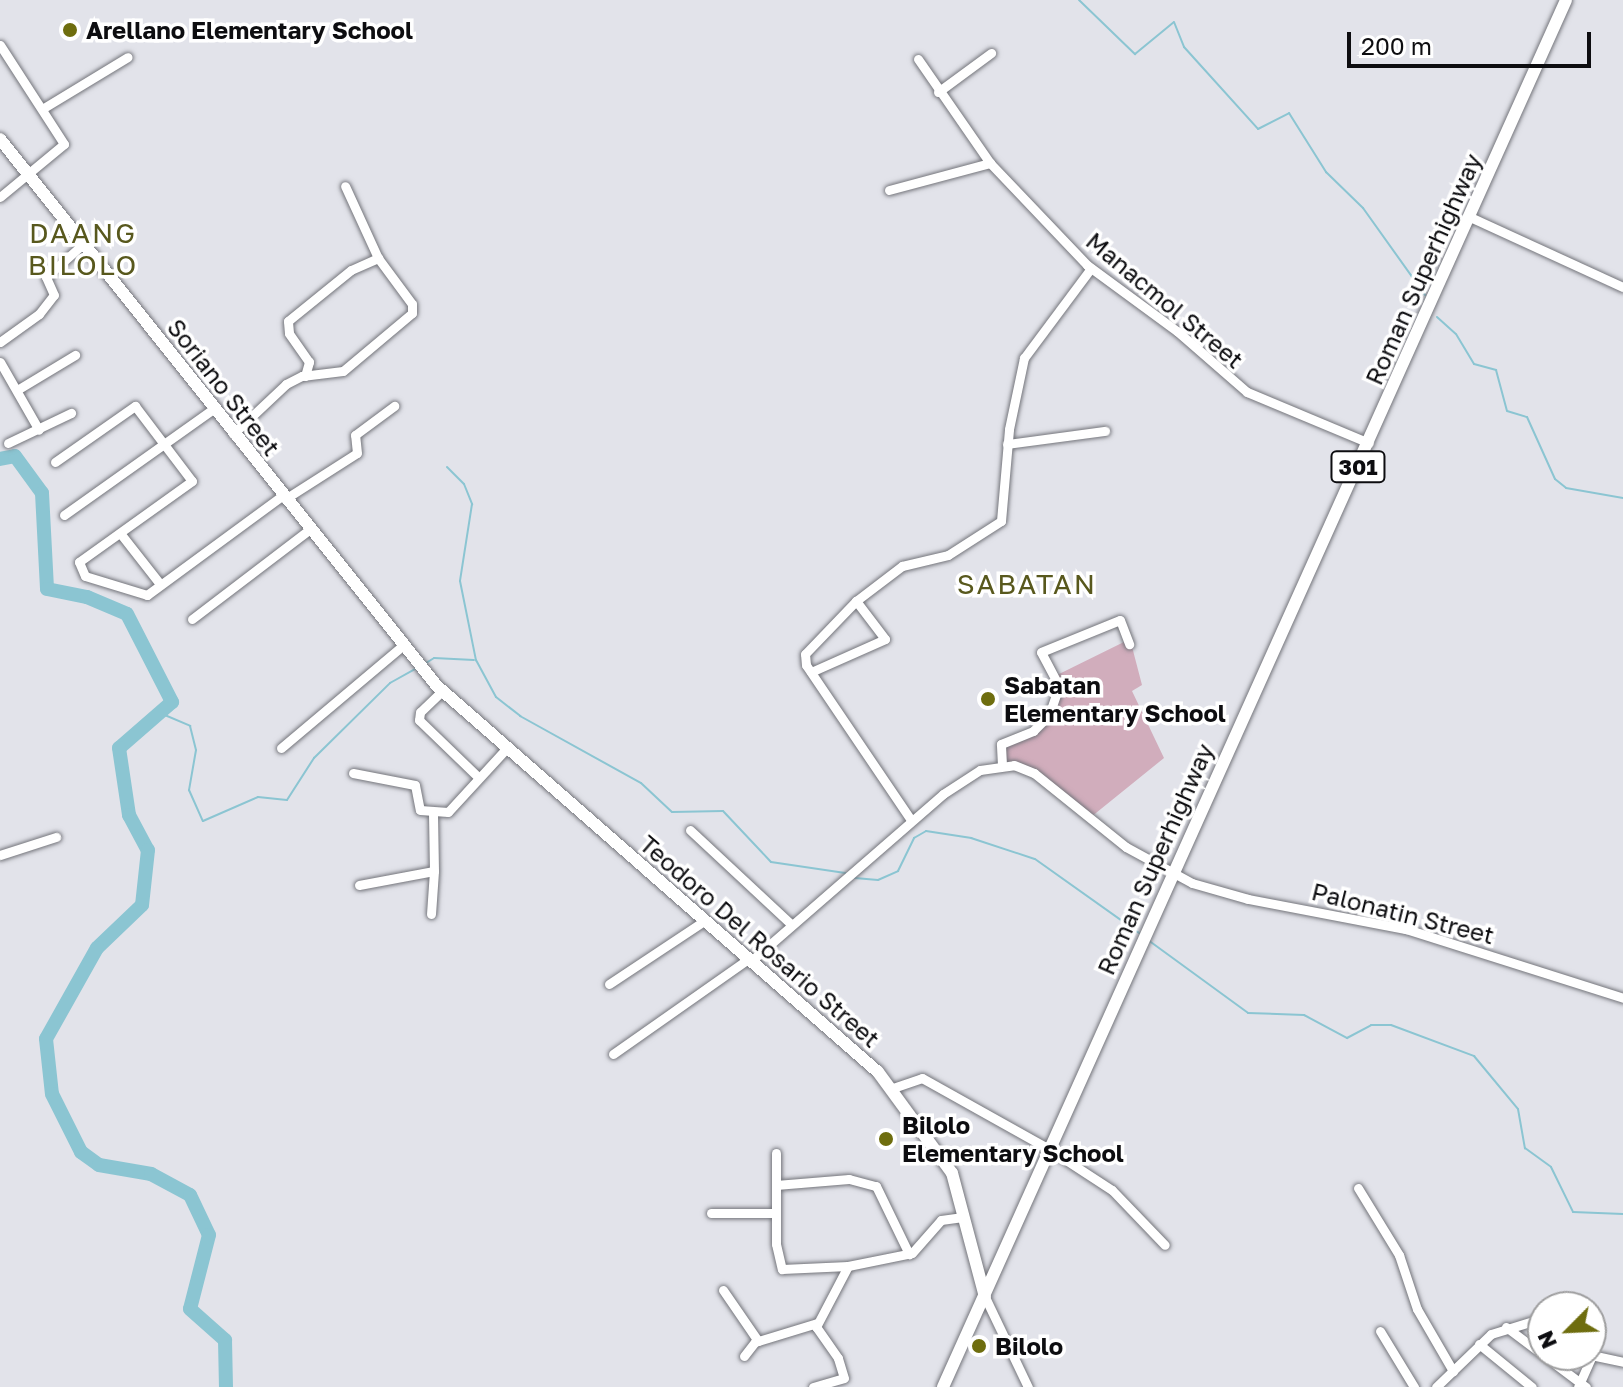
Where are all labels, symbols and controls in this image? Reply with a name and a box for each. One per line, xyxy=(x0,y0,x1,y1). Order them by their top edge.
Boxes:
place label: Arellano Elementary School xyxy=(86,16,413,44)
scale bar xyxy=(1351,16,1595,66)
marker: Arellano Elementary School xyxy=(61,21,79,39)
text: 200 m xyxy=(1361,31,1432,60)
street label: Roman Superhighway xyxy=(1359,149,1487,389)
district label: DAANG BILOLO xyxy=(28,216,138,282)
street label: Manacmol Street xyxy=(1081,226,1249,374)
street label: Soriano Street xyxy=(162,313,286,461)
road number: 301 xyxy=(1330,449,1386,485)
district label: SABATAN xyxy=(957,567,1097,601)
place label: Sabatan Elementary School xyxy=(1004,671,1226,727)
marker: Sabatan Elementary School xyxy=(979,690,997,708)
street label: Roman Superhighway xyxy=(1091,739,1219,979)
street label: Teodoro Del Rosario Street xyxy=(634,829,886,1053)
street label: Palonatin Street xyxy=(1309,876,1497,950)
place label: Bilolo Elementary School xyxy=(902,1111,1124,1167)
marker: Bilolo Elementary School xyxy=(877,1130,895,1148)
north arrow xyxy=(1527,1291,1607,1371)
text: N xyxy=(1531,1327,1562,1353)
place label: Bilolo xyxy=(995,1332,1063,1360)
marker: Bilolo xyxy=(970,1337,988,1355)

